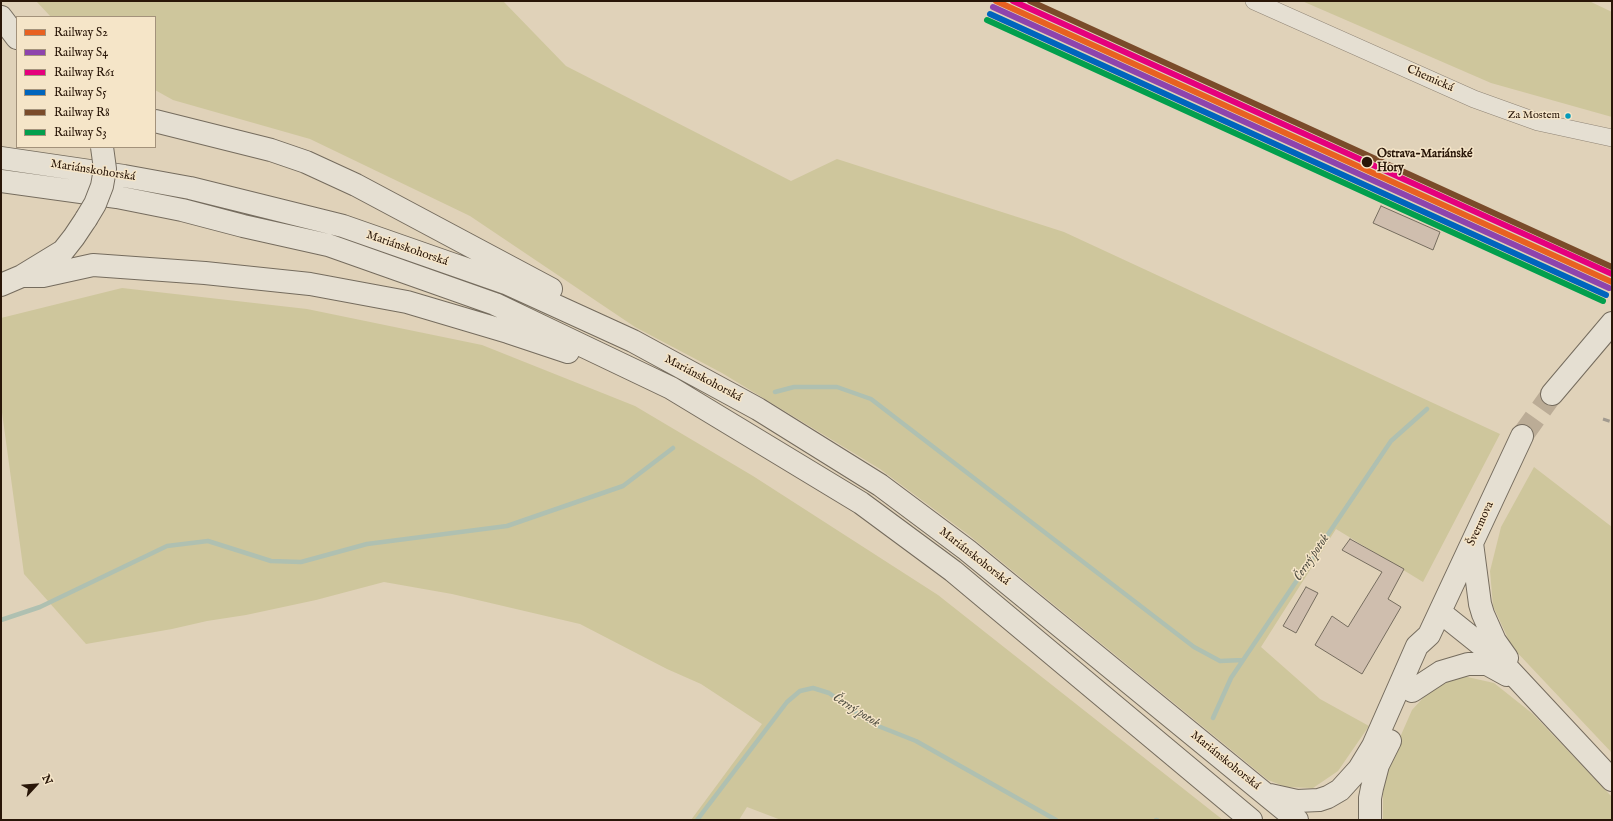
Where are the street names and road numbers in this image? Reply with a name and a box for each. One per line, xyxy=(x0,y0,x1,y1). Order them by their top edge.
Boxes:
street label: Chemická xyxy=(1404,62,1456,96)
street label: Mariánskohorská xyxy=(50,157,136,185)
street label: Mariánskohorská xyxy=(364,228,450,270)
street label: Mariánskohorská xyxy=(662,353,744,405)
street label: Švermova xyxy=(1464,500,1498,548)
street label: Mariánskohorská xyxy=(936,525,1012,589)
street label: Mariánskohorská xyxy=(1187,728,1263,794)

